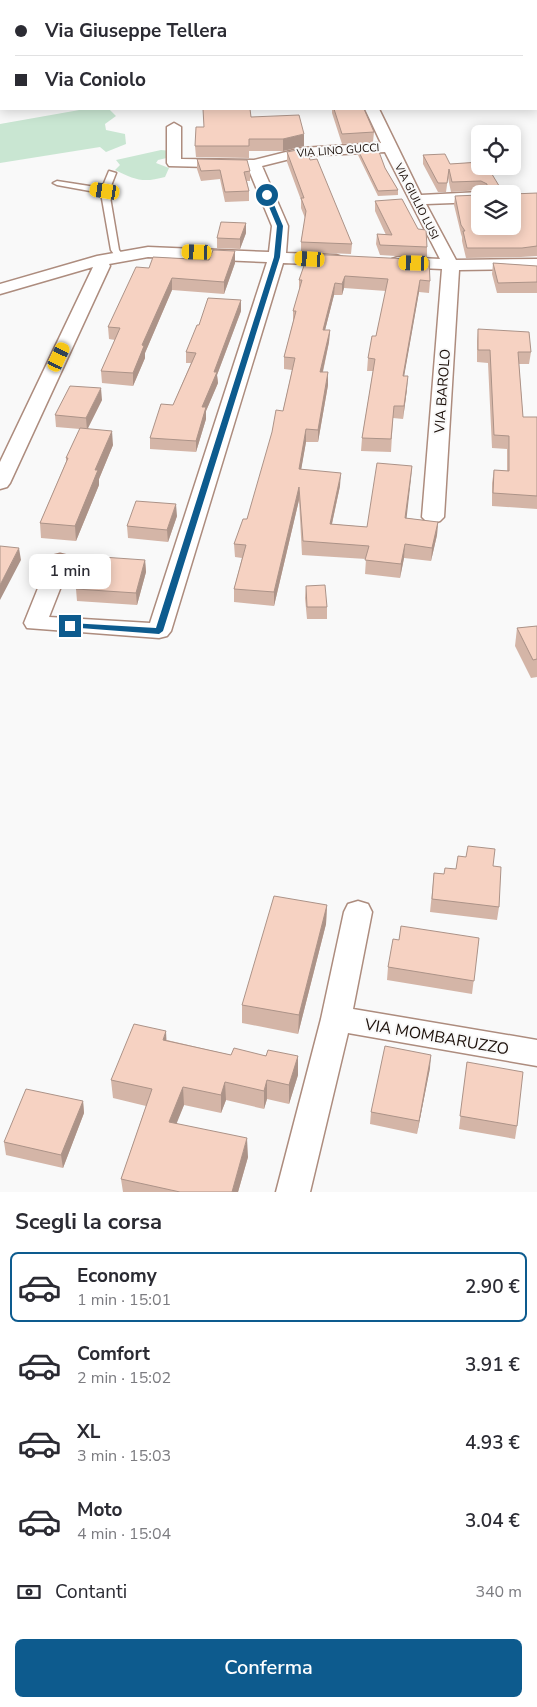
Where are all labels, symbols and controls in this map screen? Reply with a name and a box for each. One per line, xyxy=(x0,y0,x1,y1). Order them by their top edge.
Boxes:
text: Via Giuseppe Tellera xyxy=(45,18,227,44)
text: Via Coniolo xyxy=(45,67,146,93)
map controls xyxy=(471,125,521,235)
button: locate xyxy=(471,125,521,175)
street label: VIA LINO GUCCI xyxy=(295,140,380,161)
street label: VIA GIULIO LUSI xyxy=(390,160,442,242)
car xyxy=(89,181,120,201)
route start xyxy=(256,184,278,206)
button: layers xyxy=(471,185,521,235)
car xyxy=(181,244,212,260)
car xyxy=(294,251,325,267)
car xyxy=(398,255,429,271)
car xyxy=(45,340,72,374)
street label: VIA BAROLO xyxy=(430,348,455,435)
callout: 1 min xyxy=(29,554,111,588)
text: 1 min xyxy=(50,560,90,582)
route end xyxy=(59,615,81,637)
street label: VIA MOMBARUZZO xyxy=(362,1013,511,1061)
text: Scegli la corsa xyxy=(15,1207,162,1237)
text: Economy xyxy=(77,1263,157,1289)
icon: car xyxy=(17,1265,62,1310)
text: 2.90 € xyxy=(465,1274,520,1300)
text: 1 min · 15:01 xyxy=(77,1289,171,1311)
text: Comfort xyxy=(77,1341,150,1367)
icon: car xyxy=(17,1343,62,1388)
text: 3.91 € xyxy=(465,1352,520,1378)
text: 2 min · 15:02 xyxy=(77,1367,171,1389)
text: XL xyxy=(77,1419,100,1445)
icon: car xyxy=(17,1421,62,1466)
text: 4.93 € xyxy=(465,1430,520,1456)
text: 3 min · 15:03 xyxy=(77,1445,171,1467)
text: Moto xyxy=(77,1497,123,1523)
icon: car xyxy=(17,1499,62,1544)
text: 3.04 € xyxy=(465,1508,520,1534)
text: 4 min · 15:04 xyxy=(77,1523,171,1545)
icon: cash xyxy=(15,1578,43,1606)
text: Contanti xyxy=(55,1579,127,1605)
text: 340 m xyxy=(475,1581,522,1603)
button: Conferma xyxy=(15,1639,522,1697)

